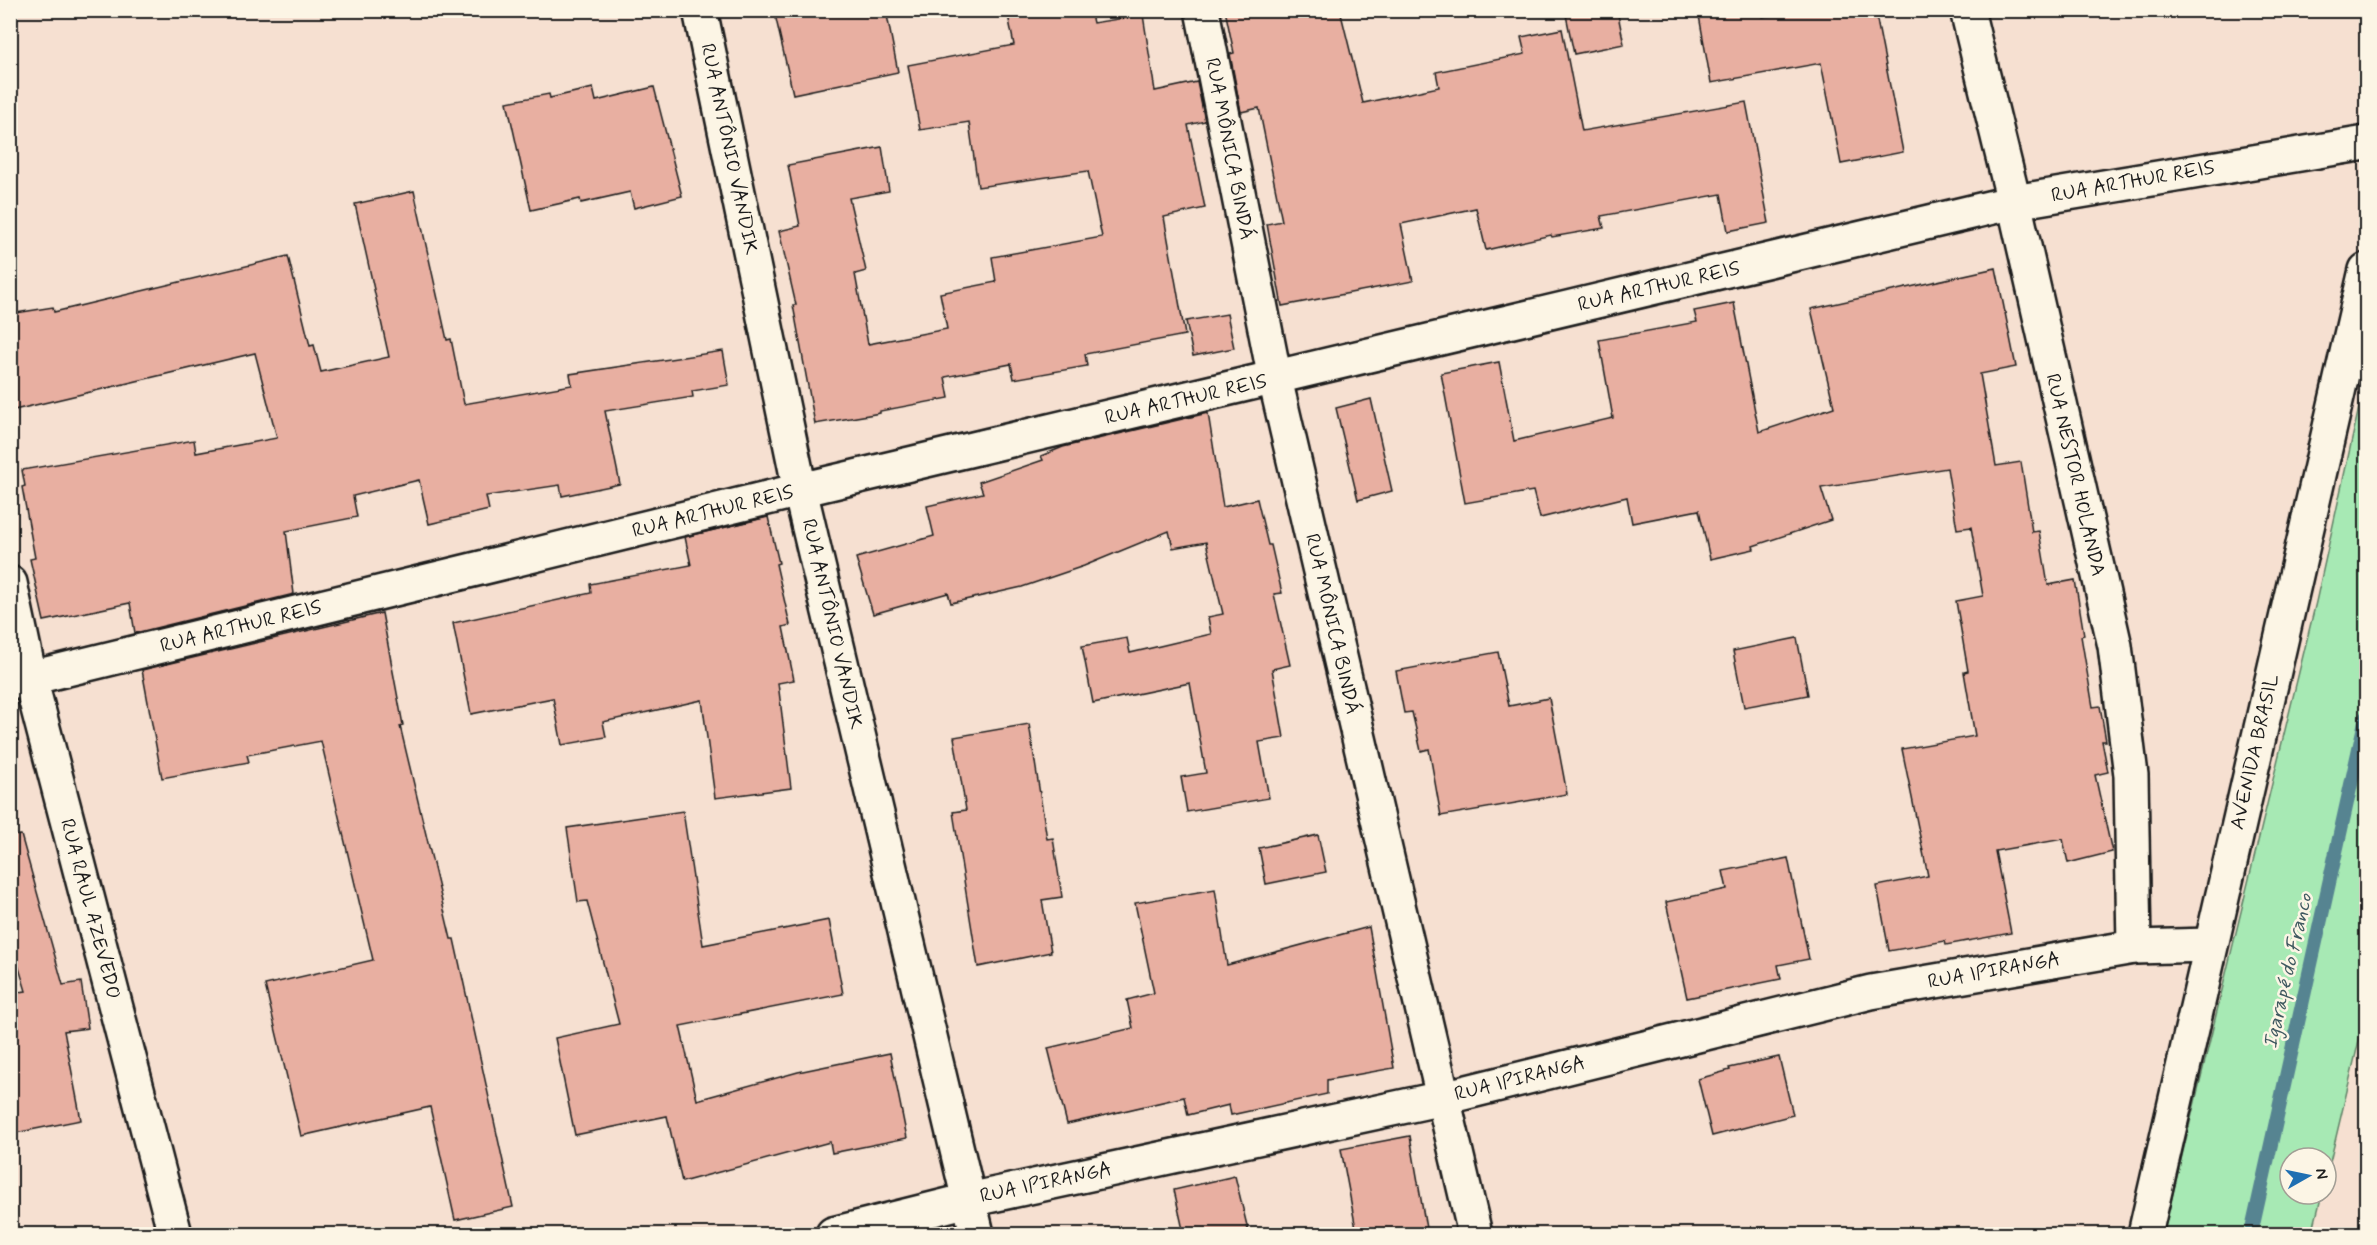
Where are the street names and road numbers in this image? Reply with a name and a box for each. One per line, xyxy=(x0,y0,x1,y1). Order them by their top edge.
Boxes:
street label: RUA ANTÔNIO VANDIK xyxy=(693,41,765,257)
street label: RUA MÔNICA BINDÁ xyxy=(1198,56,1260,242)
street label: RUA ARTHUR REIS xyxy=(2049,154,2217,210)
street label: RUA ARTHUR REIS xyxy=(1575,255,1743,319)
street label: RUA ARTHUR REIS xyxy=(1102,368,1270,432)
street label: RUA NESTOR HOLANDA xyxy=(2039,371,2111,579)
street label: RUA ARTHUR REIS xyxy=(629,479,797,545)
street label: RUA ANTÔNIO VANDIK xyxy=(795,516,869,732)
street label: RUA MÔNICA BINDÁ xyxy=(1298,531,1366,717)
street label: RUA ARTHUR REIS xyxy=(157,594,325,660)
street label: AVENIDA BRASIL xyxy=(2224,671,2286,832)
street label: RUA RAUL AZEVEDO xyxy=(53,816,127,1002)
street label: RUA IPIRANGA xyxy=(1926,946,2062,996)
street label: RUA IPIRANGA xyxy=(1452,1050,1588,1108)
street label: RUA IPIRANGA xyxy=(978,1156,1114,1210)

